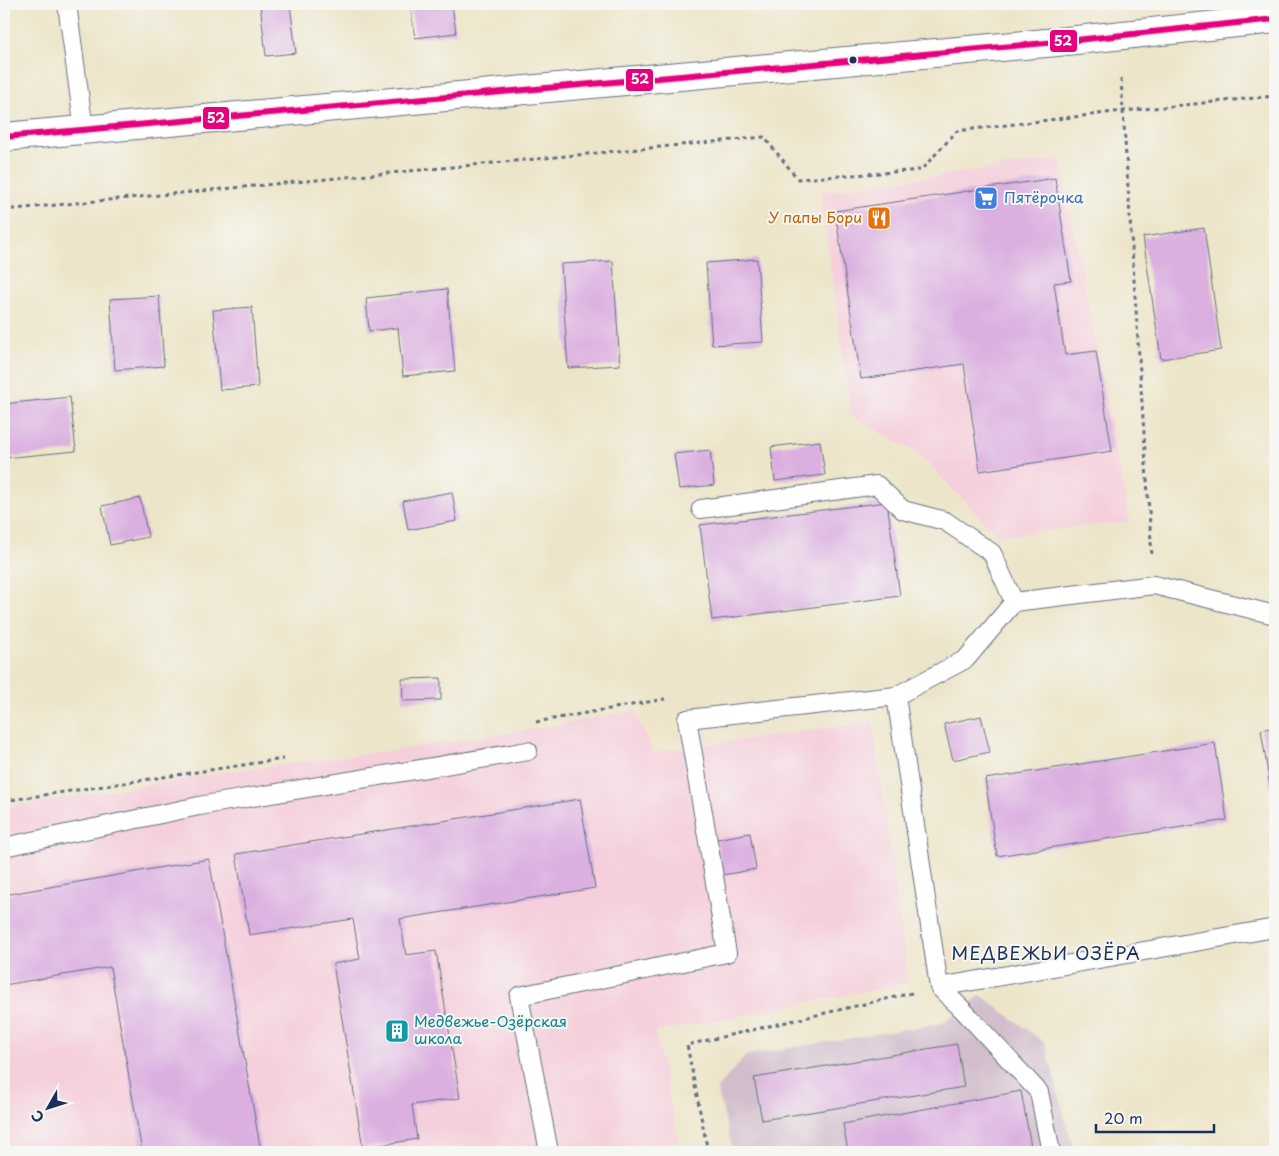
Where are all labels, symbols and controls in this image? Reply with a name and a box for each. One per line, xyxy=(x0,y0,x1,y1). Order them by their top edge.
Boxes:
line badge: 52 xyxy=(1049,29,1078,53)
text: 52 xyxy=(1054,30,1072,51)
unlabelled marker xyxy=(848,55,858,65)
line badge: 52 xyxy=(625,68,654,92)
text: 52 xyxy=(631,68,649,89)
line badge: 52 xyxy=(202,106,230,130)
text: 52 xyxy=(207,107,225,128)
supermarket icon: Пятёрочка xyxy=(973,185,999,211)
place label: Пятёрочка xyxy=(1004,185,1084,208)
place label: У папы Бори xyxy=(768,205,862,228)
restaurant icon: У папы Бори xyxy=(866,205,892,231)
district label: МЕДВЕЖЬИ ОЗЁРА xyxy=(951,939,1141,966)
place label: Медвежье-Озёрская школа xyxy=(414,1009,567,1049)
building icon: Медвежье-Озёрская школа xyxy=(384,1018,410,1044)
north arrow xyxy=(22,1084,72,1134)
scale bar xyxy=(1096,1101,1214,1133)
text: С xyxy=(26,1106,49,1127)
text: 20 m xyxy=(1104,1106,1143,1129)

